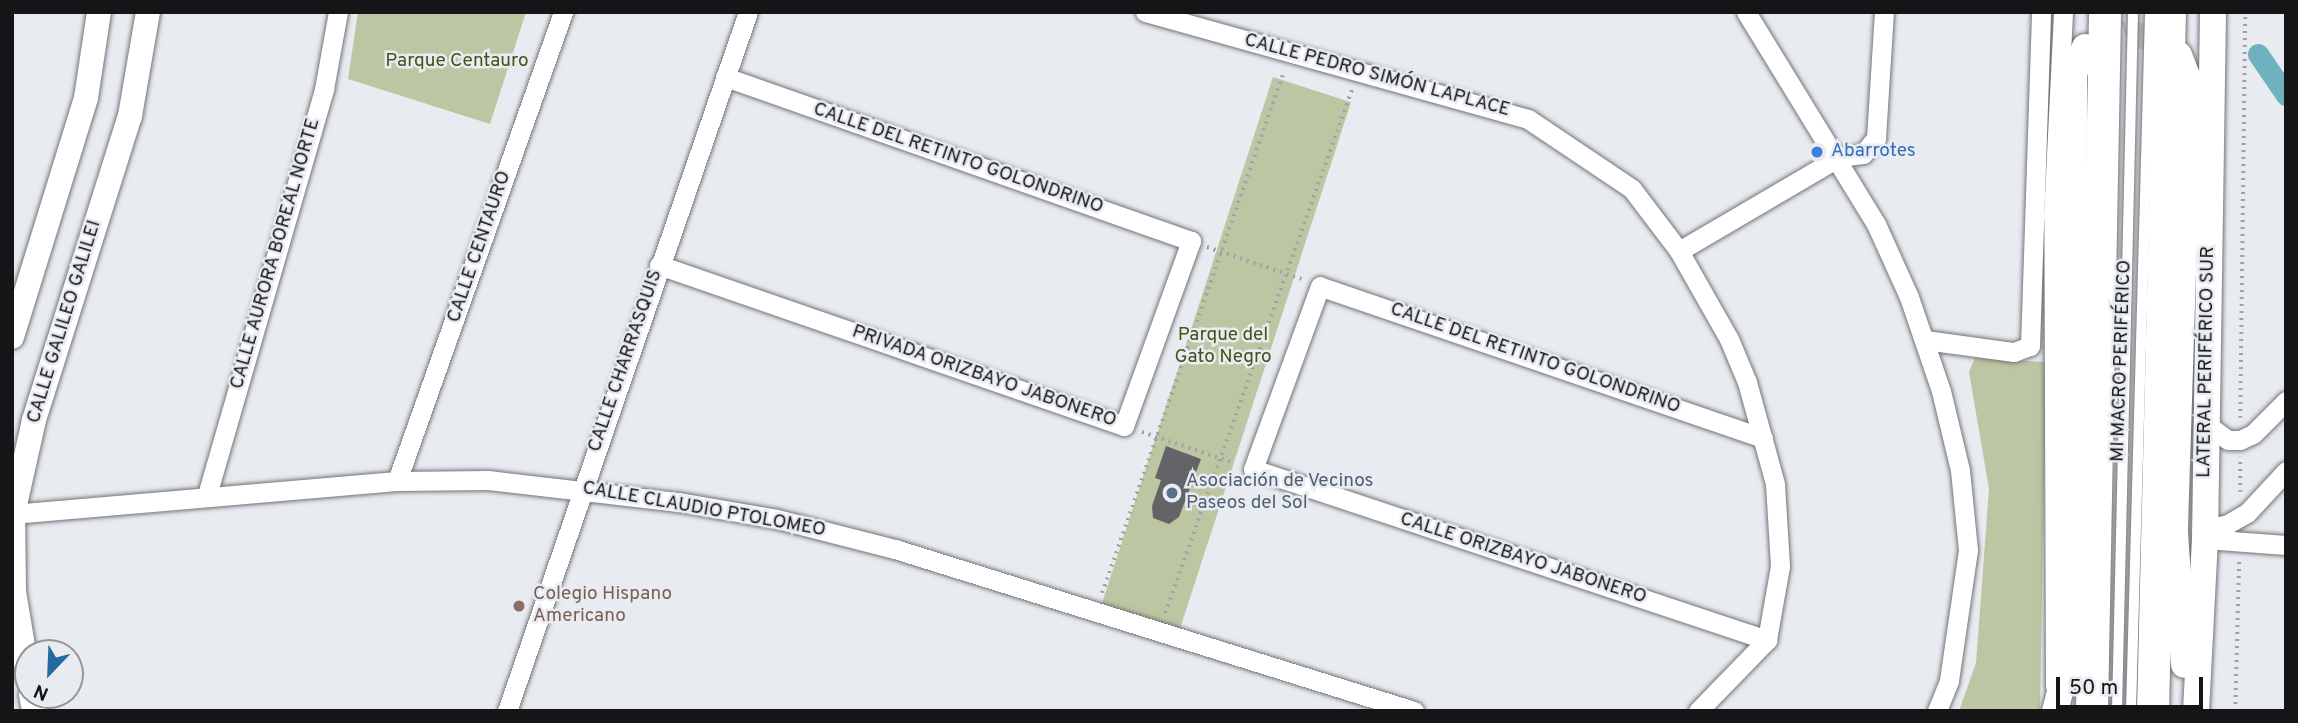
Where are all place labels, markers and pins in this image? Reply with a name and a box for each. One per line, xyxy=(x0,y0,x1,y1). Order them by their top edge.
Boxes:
place label: Abarrotes xyxy=(1831,141,1916,163)
marker: Abarrotes xyxy=(1809,144,1825,160)
place label: Asociación de Vecinos Paseos del Sol xyxy=(1186,471,1374,515)
marker: Asociación de Vecinos Paseos del Sol xyxy=(1164,485,1180,501)
place label: Colegio Hispano Americano xyxy=(533,584,672,628)
marker: Colegio Hispano Americano xyxy=(511,598,527,614)

